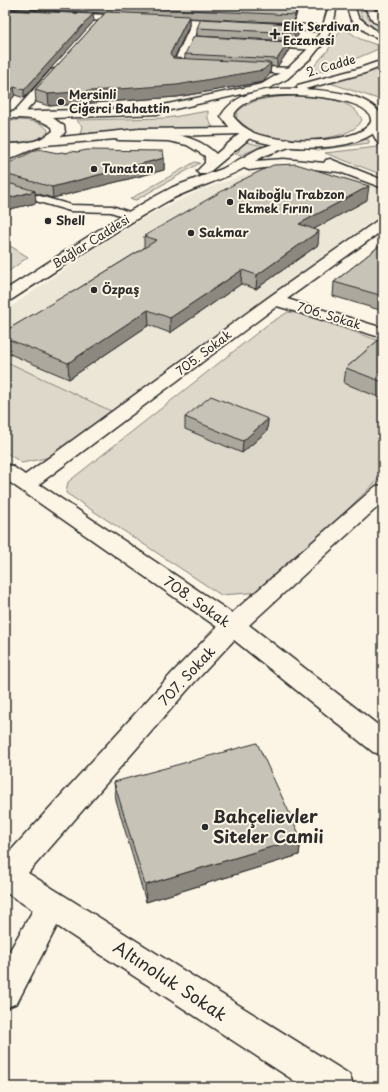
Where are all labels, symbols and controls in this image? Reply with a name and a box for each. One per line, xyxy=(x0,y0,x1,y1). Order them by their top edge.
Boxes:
place label: Elit Serdivan Eczanesi xyxy=(283,17,359,49)
marker: Elit Serdivan Eczanesi xyxy=(270,29,280,39)
street label: 2. Cadde xyxy=(304,49,358,81)
place label: Mersinli Ciğerci Bahattin xyxy=(69,85,170,117)
marker: Mersinli Ciğerci Bahattin xyxy=(56,97,66,107)
place label: Tunatan xyxy=(102,159,154,177)
marker: Tunatan xyxy=(89,164,99,174)
place label: Naiboğlu Trabzon Ekmek Fırını xyxy=(238,185,345,217)
marker: Naiboğlu Trabzon Ekmek Fırını xyxy=(225,197,235,207)
street label: Bağlar Caddesi xyxy=(48,210,133,272)
place label: Shell xyxy=(56,211,85,229)
marker: Shell xyxy=(43,216,53,226)
place label: Sakmar xyxy=(199,223,249,241)
marker: Sakmar xyxy=(186,228,196,238)
place label: Özpaş xyxy=(102,280,139,298)
marker: Özpaş xyxy=(89,285,99,295)
street label: 706. Sokak xyxy=(295,297,364,333)
street label: 705. Sokak xyxy=(172,325,235,379)
street label: 708. Sokak xyxy=(160,571,235,632)
street label: 707. Sokak xyxy=(153,641,220,710)
place label: Bahçelievler Siteler Camii xyxy=(213,803,323,849)
marker: Bahçelievler Siteler Camii xyxy=(200,822,210,832)
street label: Altınoluk Sokak xyxy=(109,934,233,1027)

